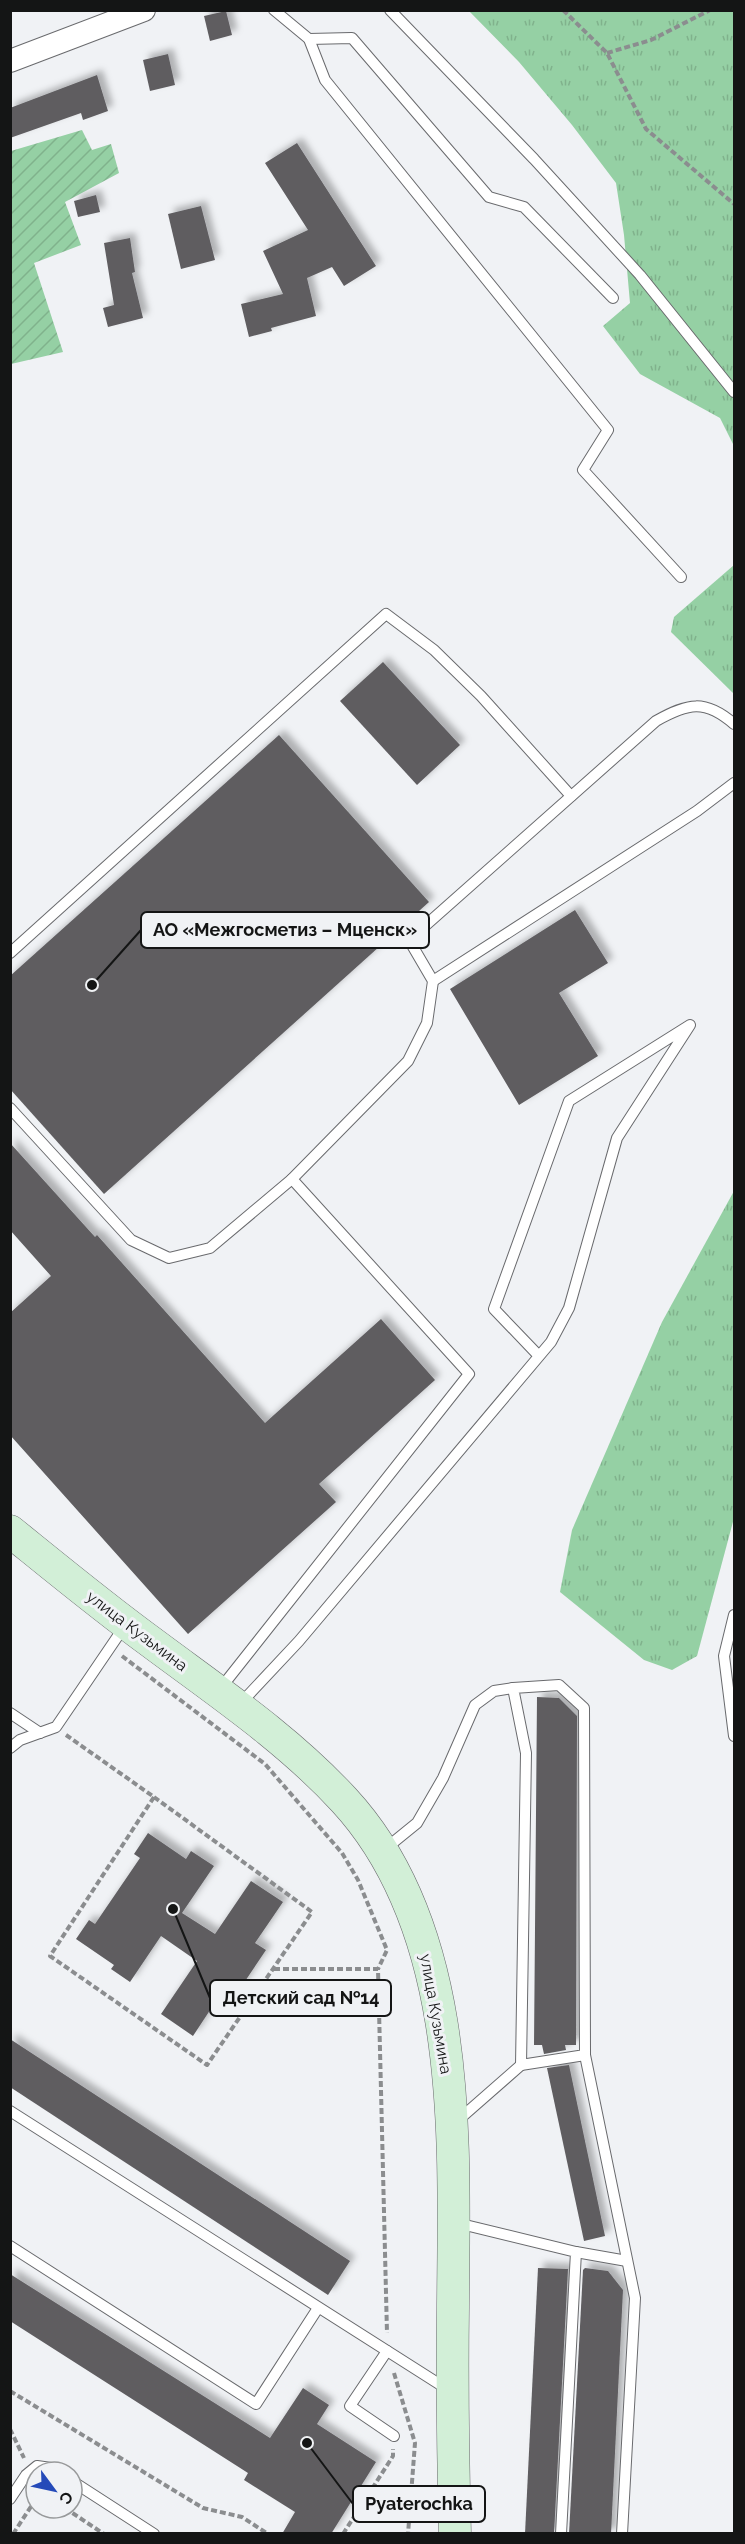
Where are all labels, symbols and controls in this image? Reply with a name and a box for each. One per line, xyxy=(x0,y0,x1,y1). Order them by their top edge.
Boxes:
callout: АО «Межгосметиз – Мценск» xyxy=(141,912,429,948)
text: АО «Межгосметиз – Мценск» xyxy=(153,919,417,940)
street label: улица Кузьмина xyxy=(83,1587,191,1675)
street label: улица Кузьмина xyxy=(416,1953,456,2075)
callout: Детский сад №14 xyxy=(210,1980,391,2016)
text: Детский сад №14 xyxy=(223,1987,379,2008)
north arrow xyxy=(24,2460,84,2520)
callout: Pyaterochka xyxy=(353,2486,485,2522)
text: С xyxy=(55,2488,77,2508)
text: Pyaterochka xyxy=(365,2493,473,2514)

